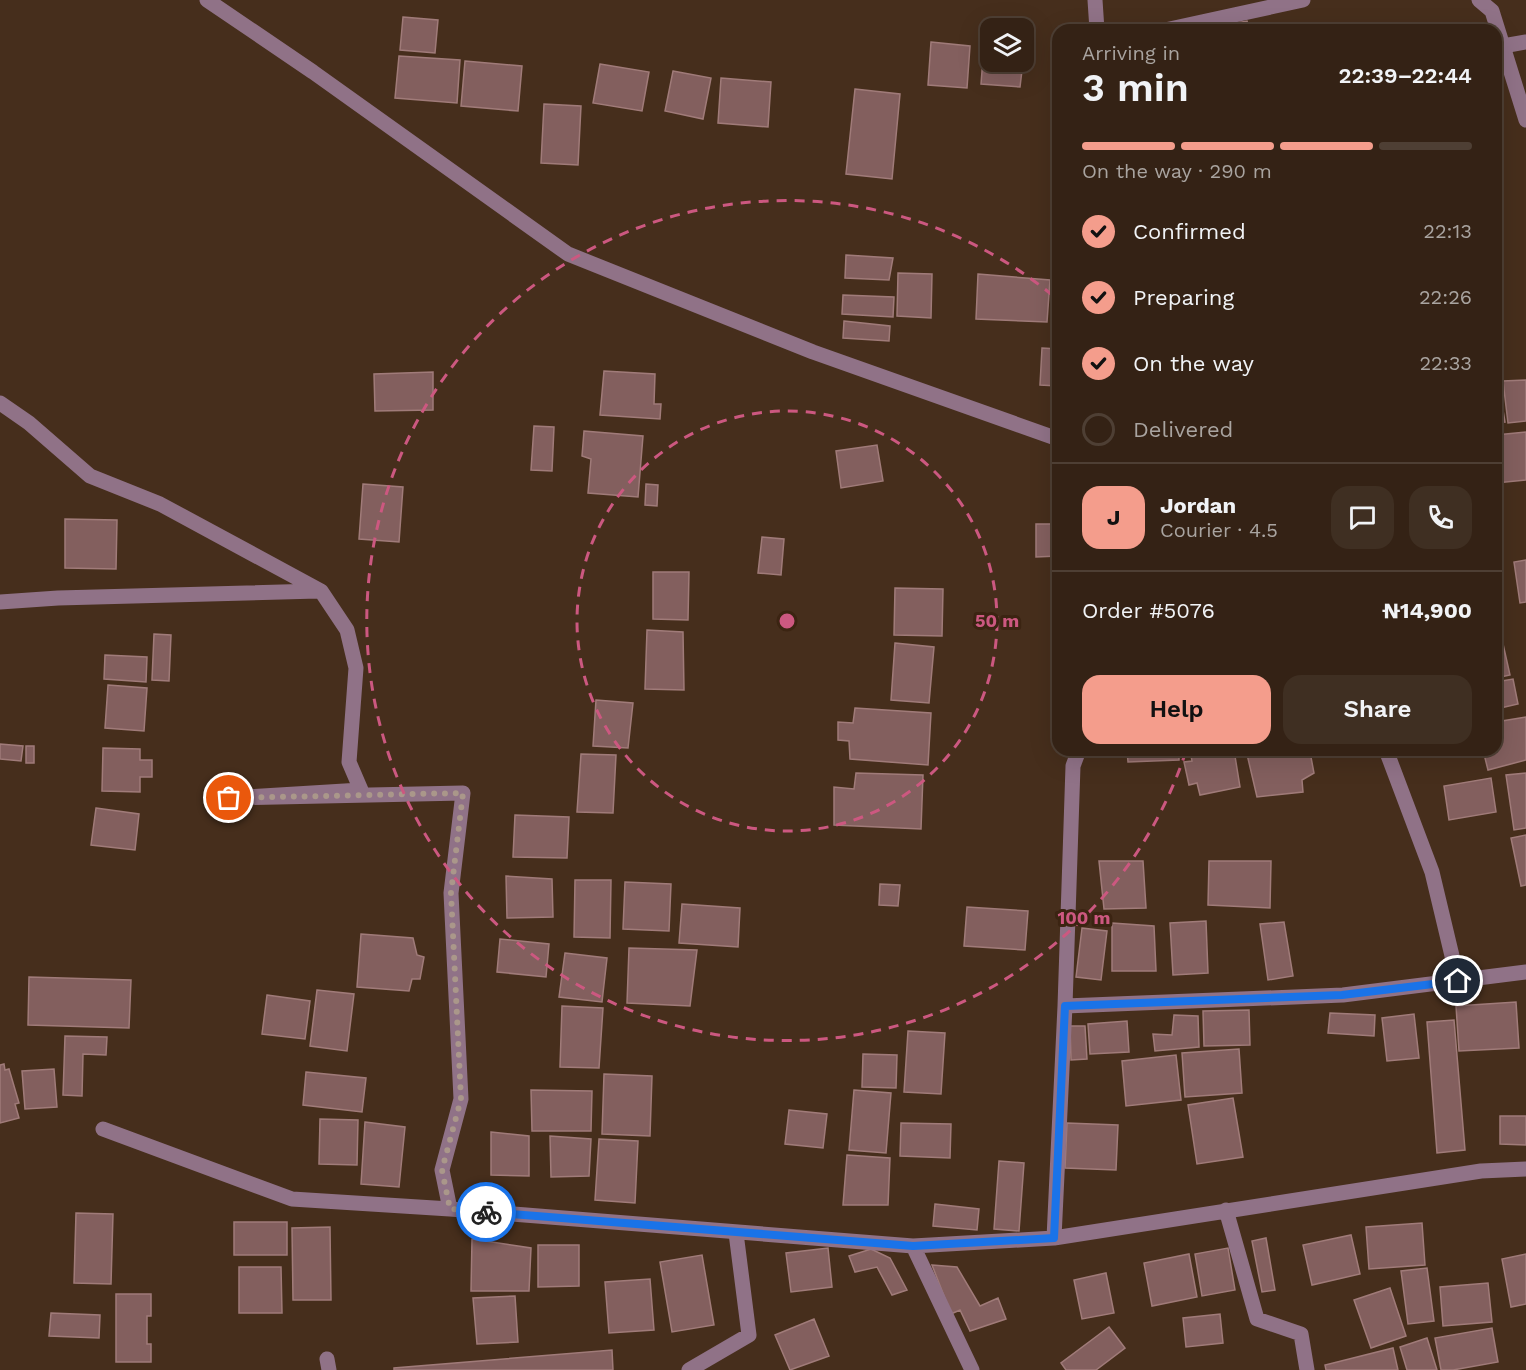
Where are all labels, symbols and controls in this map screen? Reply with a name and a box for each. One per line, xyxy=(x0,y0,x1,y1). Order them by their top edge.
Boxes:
map controls xyxy=(980,18,1034,72)
button: layers xyxy=(980,18,1034,72)
text: Arriving in xyxy=(1082,41,1180,65)
text: 22:39–22:44 xyxy=(1338,63,1472,88)
text: 3 min xyxy=(1082,65,1189,110)
text: On the way · 290 m xyxy=(1082,159,1272,183)
icon: check xyxy=(1082,215,1115,248)
text: Confirmed xyxy=(1133,219,1246,244)
text: 22:13 xyxy=(1423,219,1472,243)
icon: check xyxy=(1082,281,1115,314)
text: Preparing xyxy=(1133,285,1234,310)
text: 22:26 xyxy=(1419,285,1472,309)
icon: check xyxy=(1082,347,1115,380)
text: On the way xyxy=(1133,351,1254,376)
text: 22:33 xyxy=(1419,351,1472,375)
text: Delivered xyxy=(1133,417,1233,442)
button: chat xyxy=(1331,486,1394,549)
button: phone xyxy=(1409,486,1472,549)
text: Jordan xyxy=(1160,493,1236,518)
text: J xyxy=(1107,505,1120,530)
text: Courier · 4.5 xyxy=(1160,518,1278,542)
text: Order #5076 xyxy=(1082,598,1215,623)
text: ₦14,900 xyxy=(1382,598,1472,623)
text: 50 m xyxy=(975,610,1019,631)
centre of rings xyxy=(777,611,797,631)
button: Help xyxy=(1082,675,1271,744)
button: Share xyxy=(1283,675,1472,744)
pin xyxy=(203,772,254,823)
icon: bag xyxy=(212,781,245,814)
text: 100 m xyxy=(1057,907,1111,928)
pin xyxy=(1432,955,1483,1006)
icon: home xyxy=(1441,964,1474,997)
courier xyxy=(456,1182,516,1242)
icon: bike xyxy=(470,1196,503,1229)

